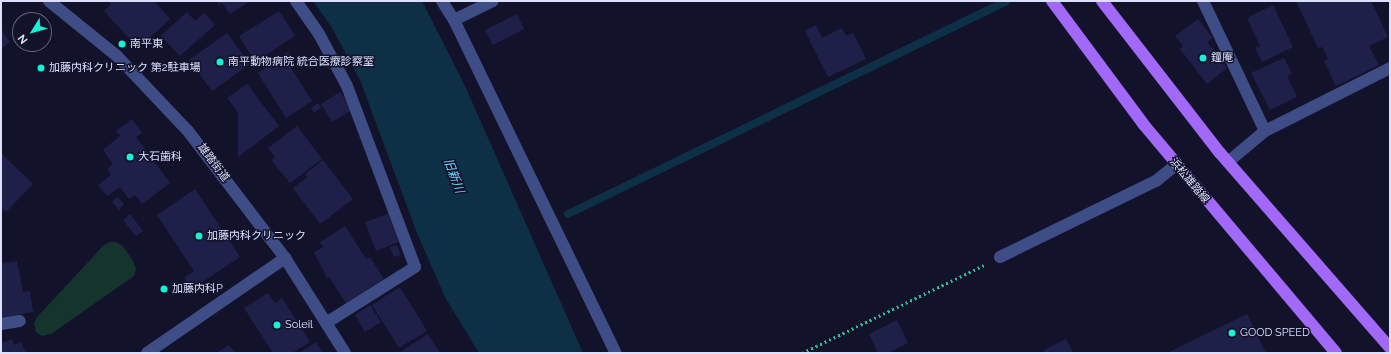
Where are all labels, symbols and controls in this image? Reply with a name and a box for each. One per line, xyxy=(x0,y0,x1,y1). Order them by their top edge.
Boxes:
north arrow xyxy=(12,12,52,52)
text: N xyxy=(15,32,31,46)
place label: 南平東 xyxy=(130,37,163,51)
marker: 南平東 xyxy=(117,39,127,49)
place label: 鐘庵 xyxy=(1211,51,1233,65)
marker: 鐘庵 xyxy=(1198,53,1208,63)
place label: 南平動物病院 統合医療診察室 xyxy=(228,55,374,69)
marker: 南平動物病院 統合医療診察室 xyxy=(215,57,225,67)
place label: 加藤内科クリニック 第2駐車場 xyxy=(49,61,201,75)
marker: 加藤内科クリニック 第2駐車場 xyxy=(36,63,46,73)
street label: 雄踏街道 xyxy=(194,141,232,185)
place label: 大石歯科 xyxy=(138,150,182,164)
marker: 大石歯科 xyxy=(125,152,135,162)
street label: 浜松雄踏線 xyxy=(1166,156,1212,206)
water label: 旧新川 xyxy=(440,157,466,195)
place label: 加藤内科クリニック xyxy=(207,229,306,243)
marker: 加藤内科クリニック xyxy=(194,231,204,241)
place label: 加藤内科P xyxy=(172,282,223,296)
marker: 加藤内科P xyxy=(159,284,169,294)
place label: Soleil xyxy=(285,318,313,332)
marker: Soleil xyxy=(272,320,282,330)
place label: GOOD SPEED xyxy=(1240,326,1310,340)
marker: GOOD SPEED xyxy=(1227,328,1237,338)

